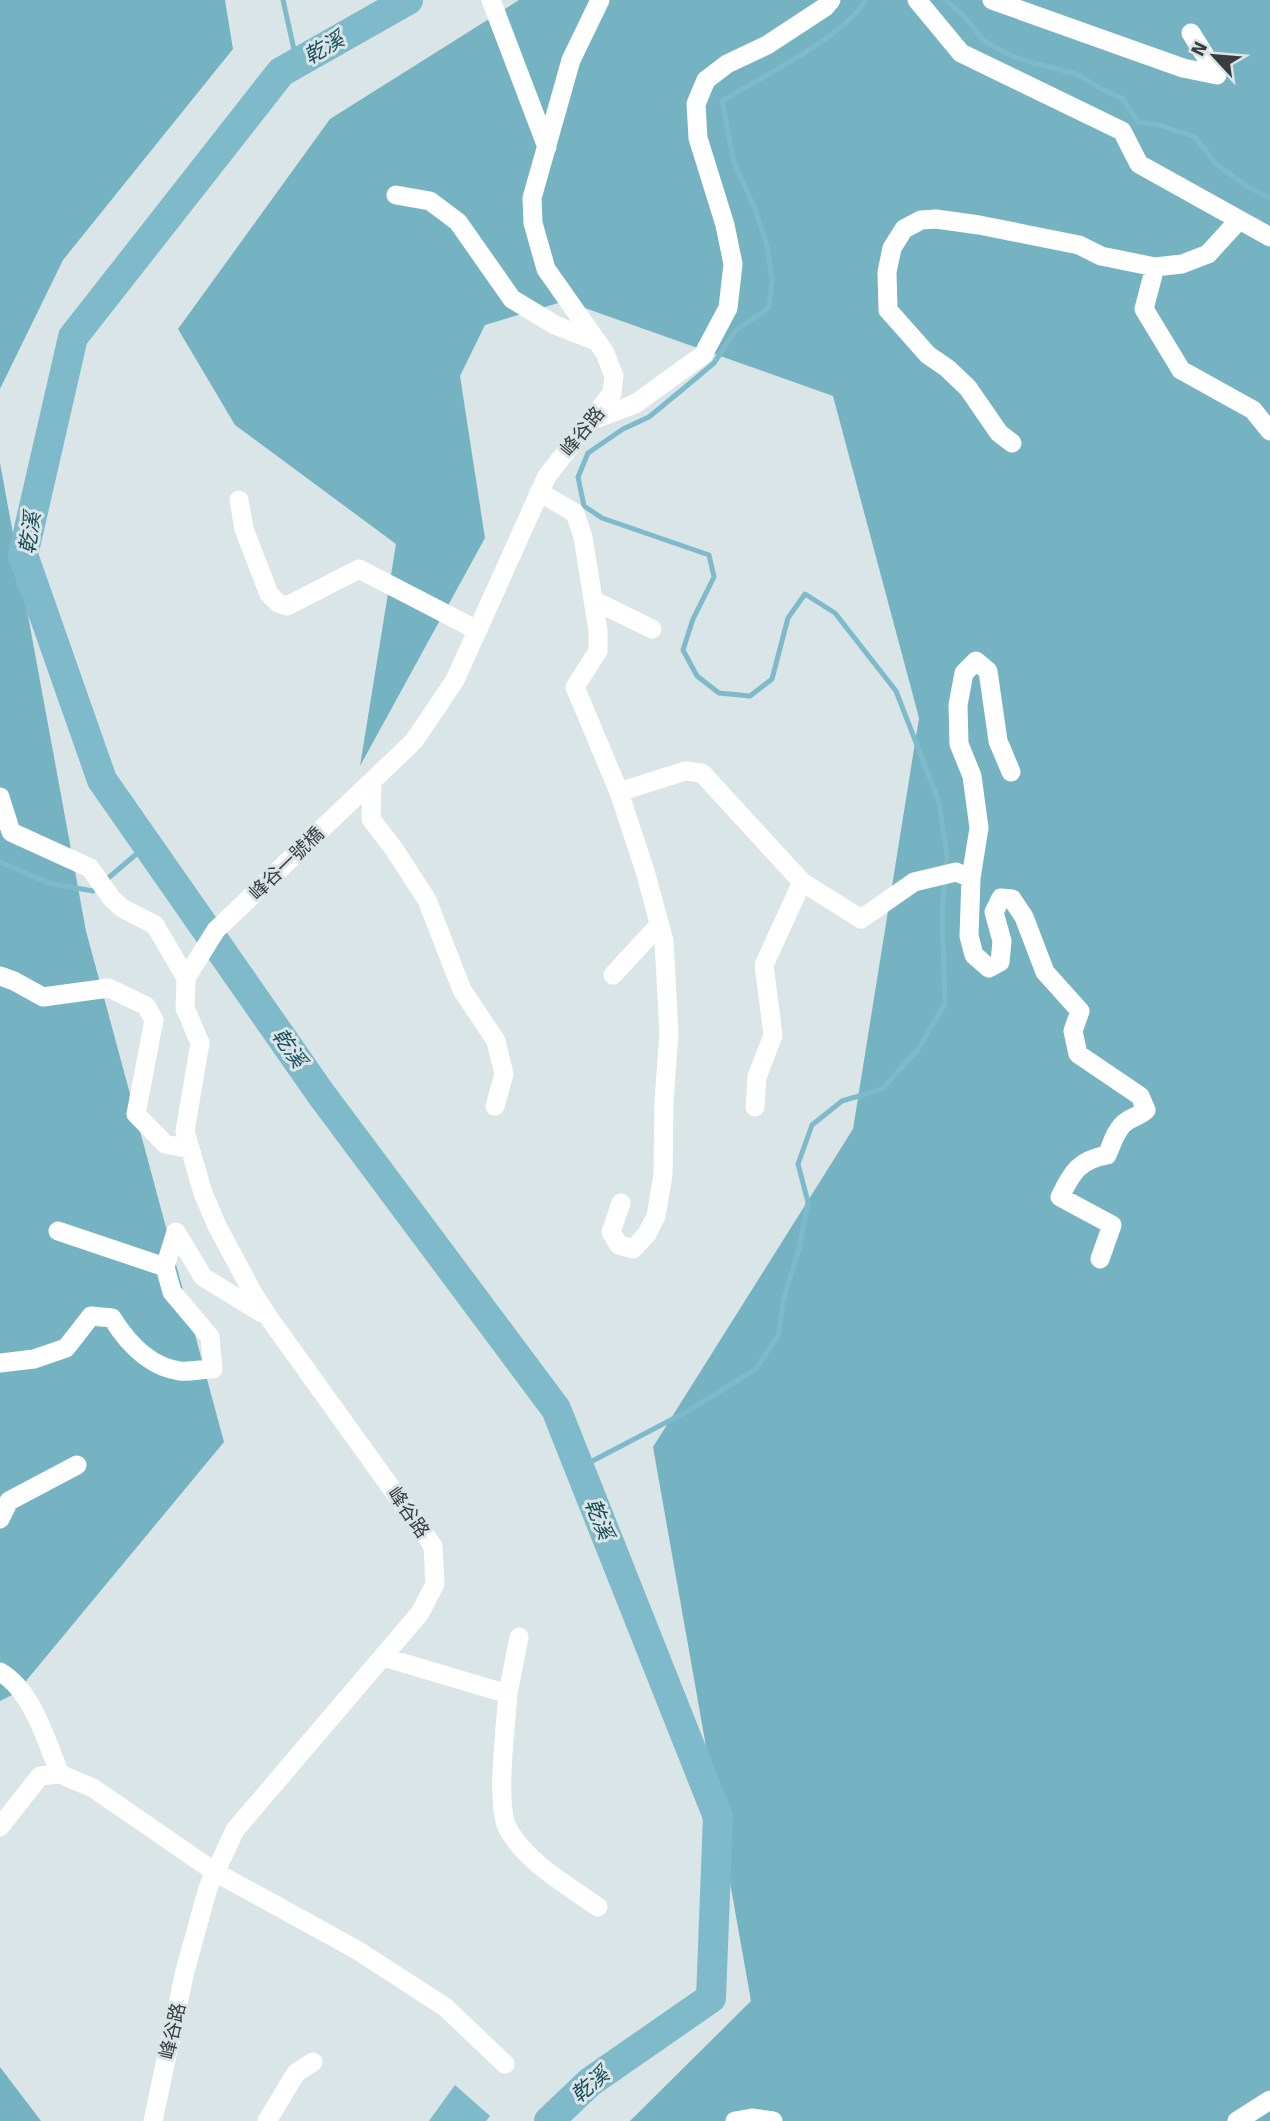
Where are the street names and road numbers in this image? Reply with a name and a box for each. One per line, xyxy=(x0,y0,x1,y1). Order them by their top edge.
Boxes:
street label: 峰谷路 xyxy=(556,402,610,461)
street label: 峰谷一號橋 xyxy=(244,822,329,905)
street label: 峰谷路 xyxy=(382,1482,434,1543)
street label: 峰谷路 xyxy=(155,2001,191,2062)

